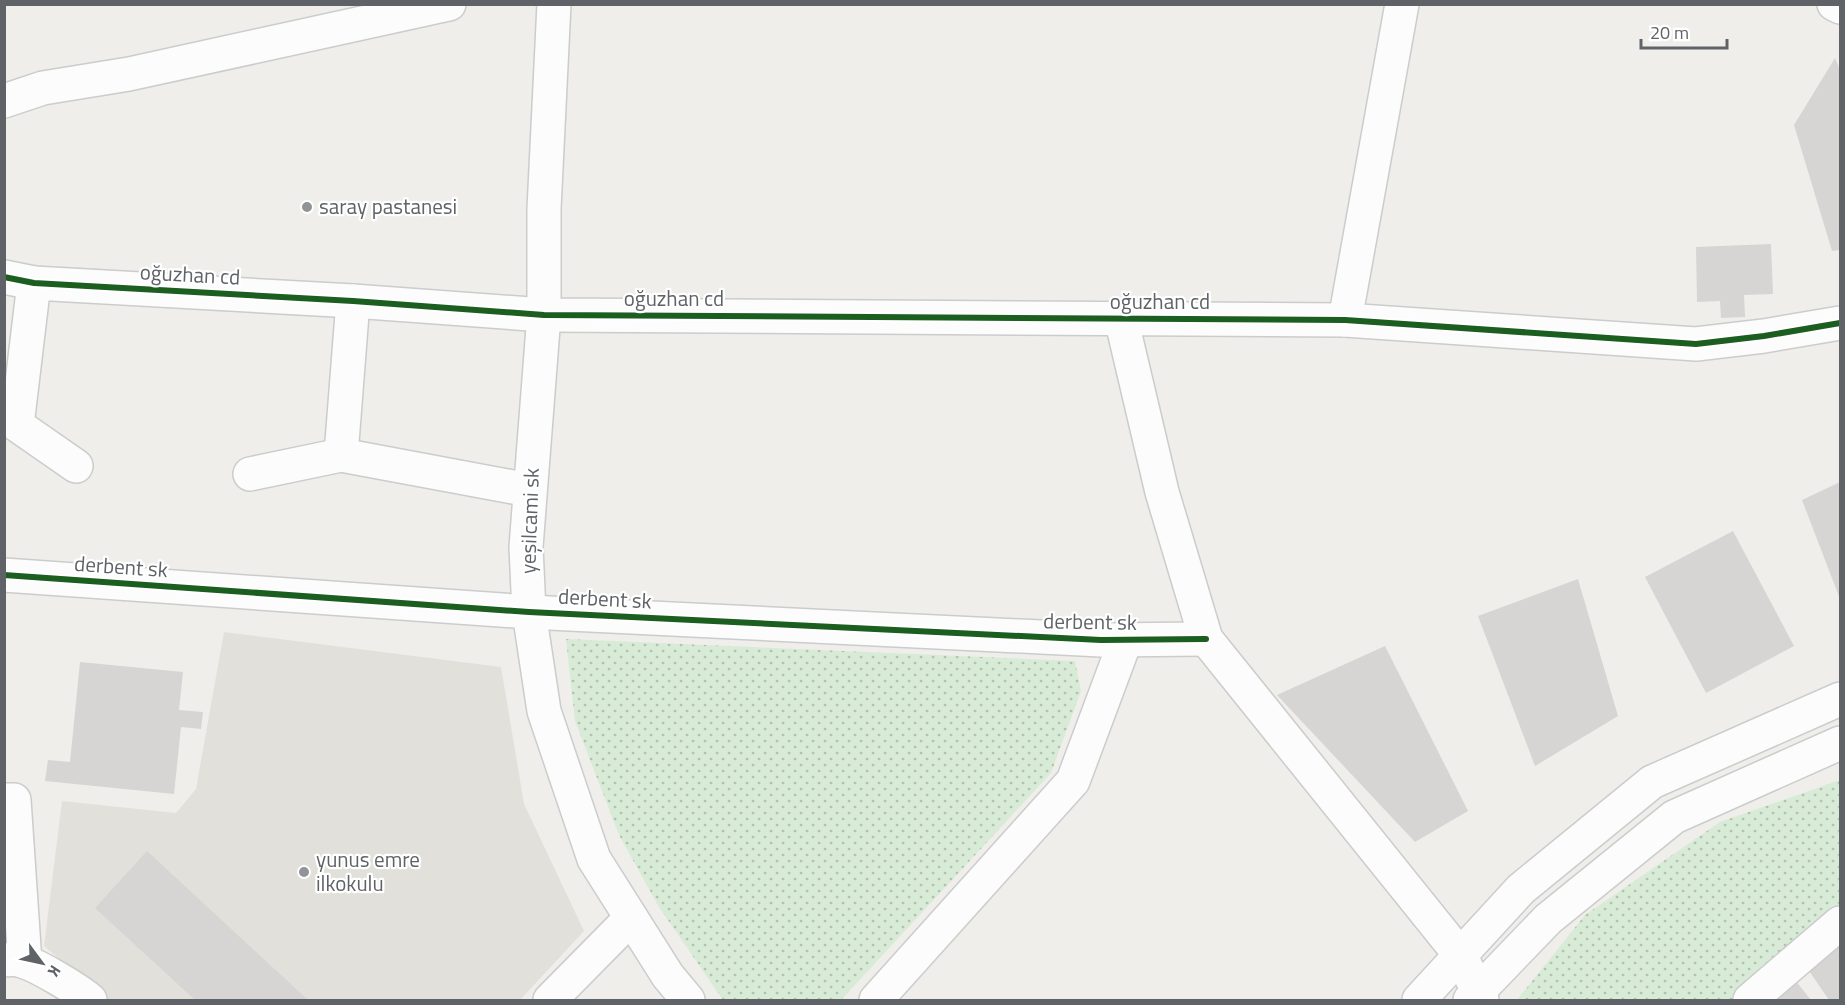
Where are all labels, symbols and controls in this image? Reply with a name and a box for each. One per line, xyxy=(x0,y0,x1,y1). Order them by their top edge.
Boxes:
scale bar xyxy=(1641,12,1726,50)
text: 20 m xyxy=(1650,19,1689,46)
place label: saray pastanesi xyxy=(319,190,457,222)
marker: saray pastanesi xyxy=(300,200,314,214)
street label: oğuzhan cd xyxy=(139,255,241,293)
street label: oğuzhan cd xyxy=(624,282,724,314)
street label: oğuzhan cd xyxy=(1110,285,1210,317)
street label: yeşilcami sk xyxy=(511,467,547,575)
street label: derbent sk xyxy=(73,547,169,585)
street label: derbent sk xyxy=(557,580,653,616)
street label: derbent sk xyxy=(1043,604,1137,638)
place label: yunus emre ilkokulu xyxy=(316,843,420,899)
marker: yunus emre ilkokulu xyxy=(297,865,311,879)
north arrow xyxy=(12,933,72,993)
text: K xyxy=(42,961,67,982)

